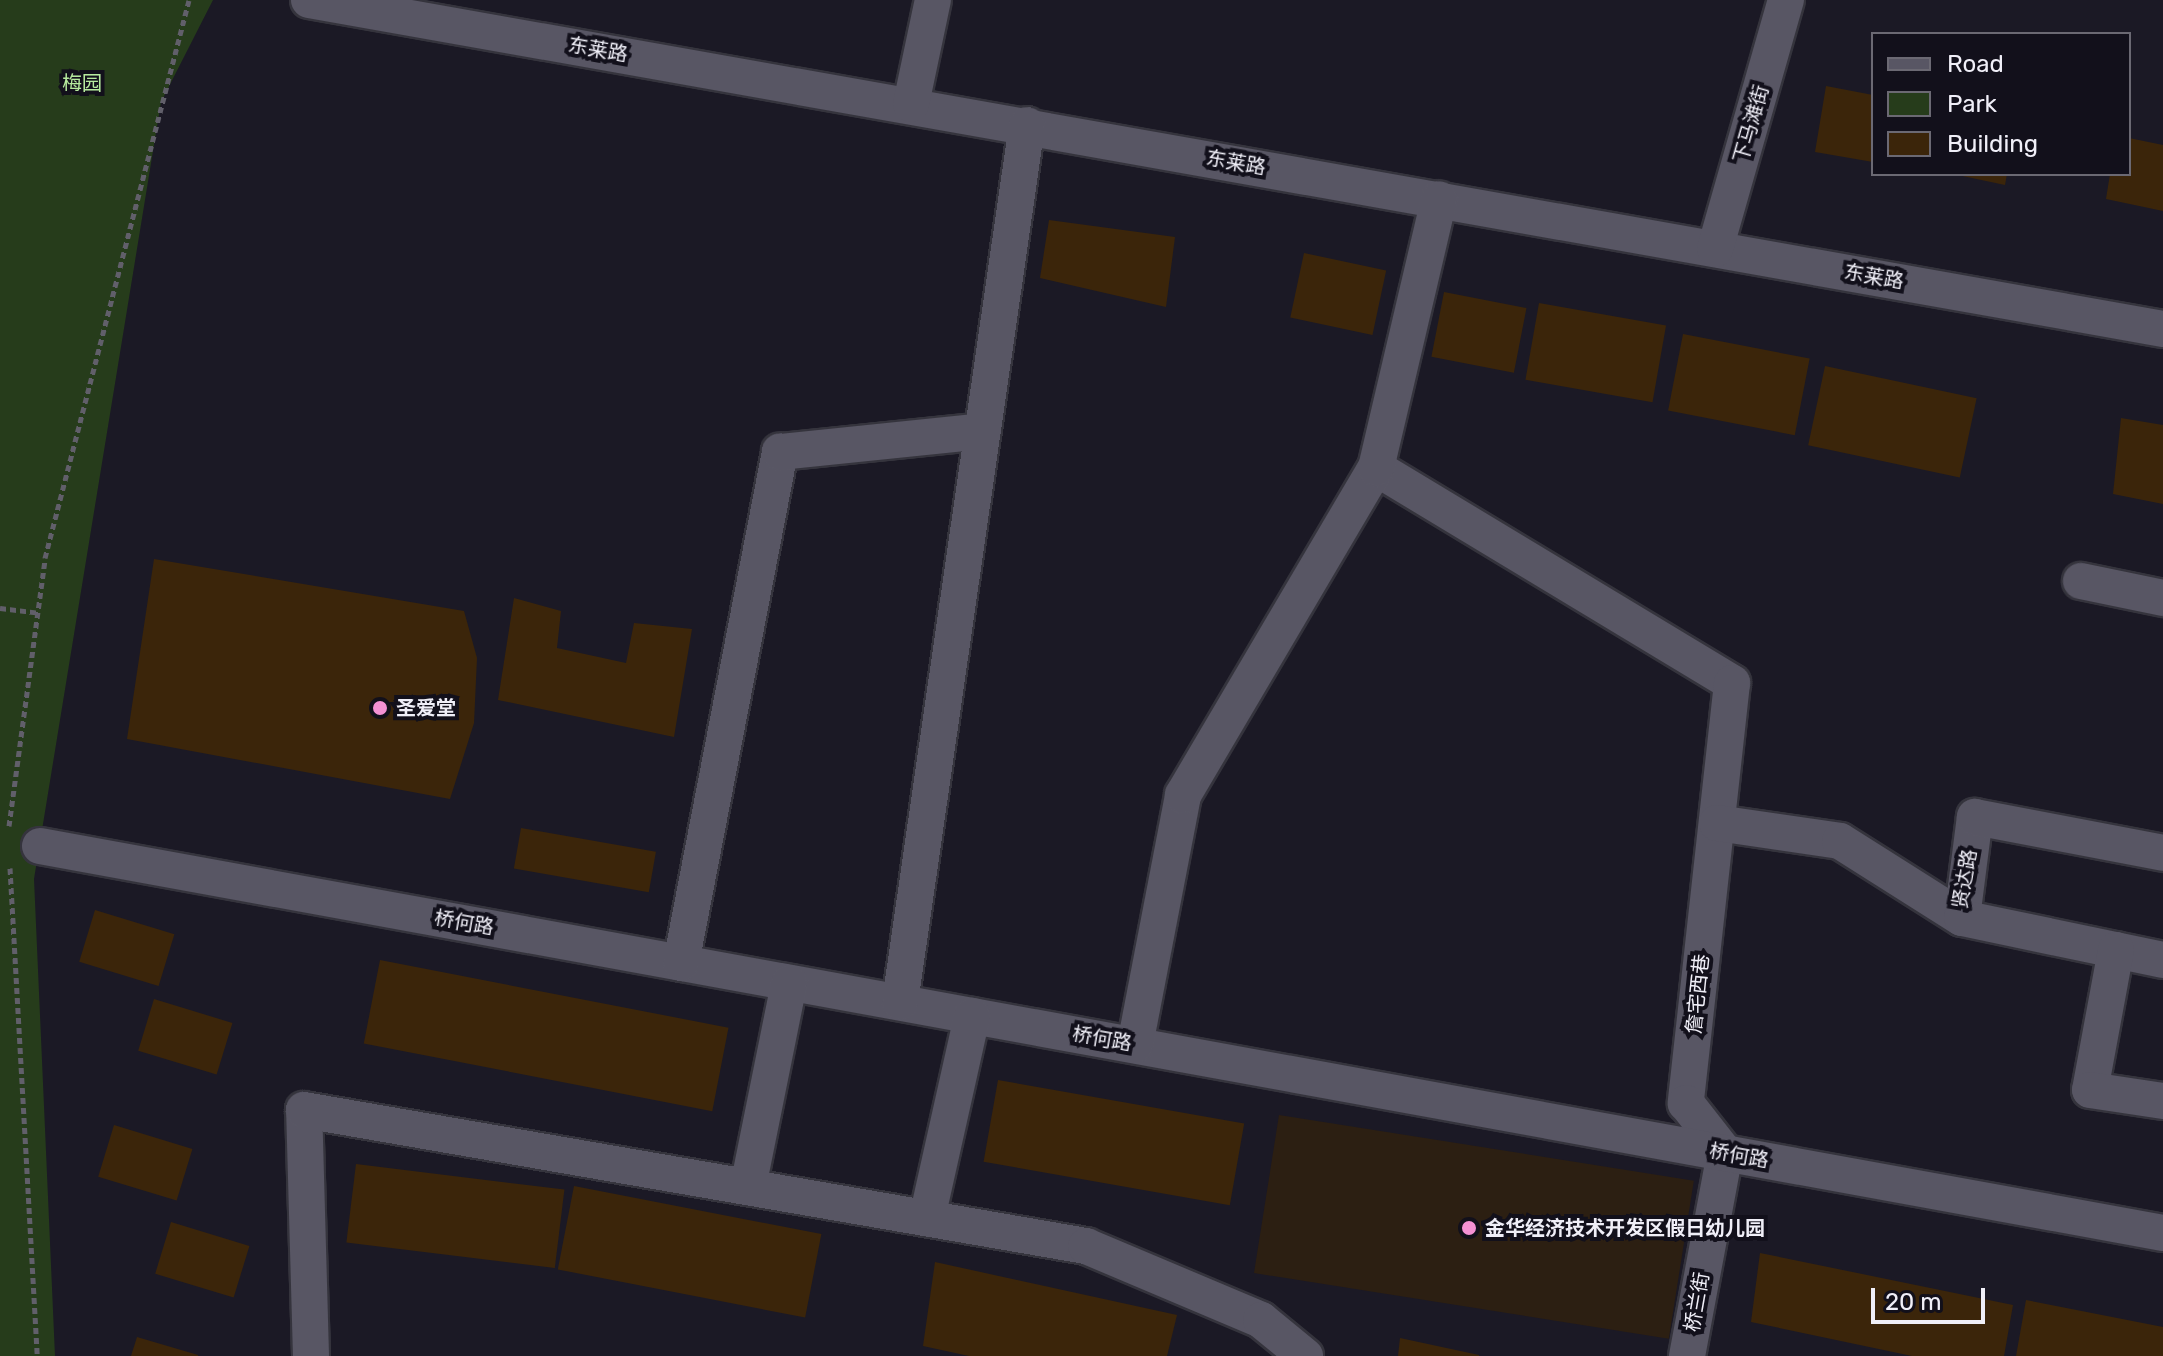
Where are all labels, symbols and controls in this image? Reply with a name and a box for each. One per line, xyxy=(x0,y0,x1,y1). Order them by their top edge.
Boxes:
legend xyxy=(1871,32,2131,176)
street label: 东莱路 xyxy=(566,33,630,67)
text: Road xyxy=(1947,50,2004,78)
park label: 梅园 xyxy=(62,71,102,95)
street label: 下马滩街 xyxy=(1728,82,1774,166)
text: Park xyxy=(1947,90,1997,118)
text: Building xyxy=(1947,130,2038,158)
street label: 东莱路 xyxy=(1204,146,1268,180)
street label: 东莱路 xyxy=(1842,260,1906,294)
place label: 圣爱堂 xyxy=(396,696,456,720)
marker: 圣爱堂 xyxy=(371,699,389,717)
street label: 贤达路 xyxy=(1948,847,1982,911)
street label: 桥何路 xyxy=(432,906,496,940)
street label: 詹宅西巷 xyxy=(1682,953,1714,1035)
street label: 桥何路 xyxy=(1070,1022,1134,1056)
street label: 桥何路 xyxy=(1707,1139,1771,1173)
place label: 金华经济技术开发区假日幼儿园 xyxy=(1485,1216,1765,1240)
marker: 金华经济技术开发区假日幼儿园 xyxy=(1460,1219,1478,1237)
street label: 桥兰街 xyxy=(1680,1270,1714,1334)
scale bar xyxy=(1875,1272,1989,1322)
text: 20 m xyxy=(1885,1288,1942,1316)

